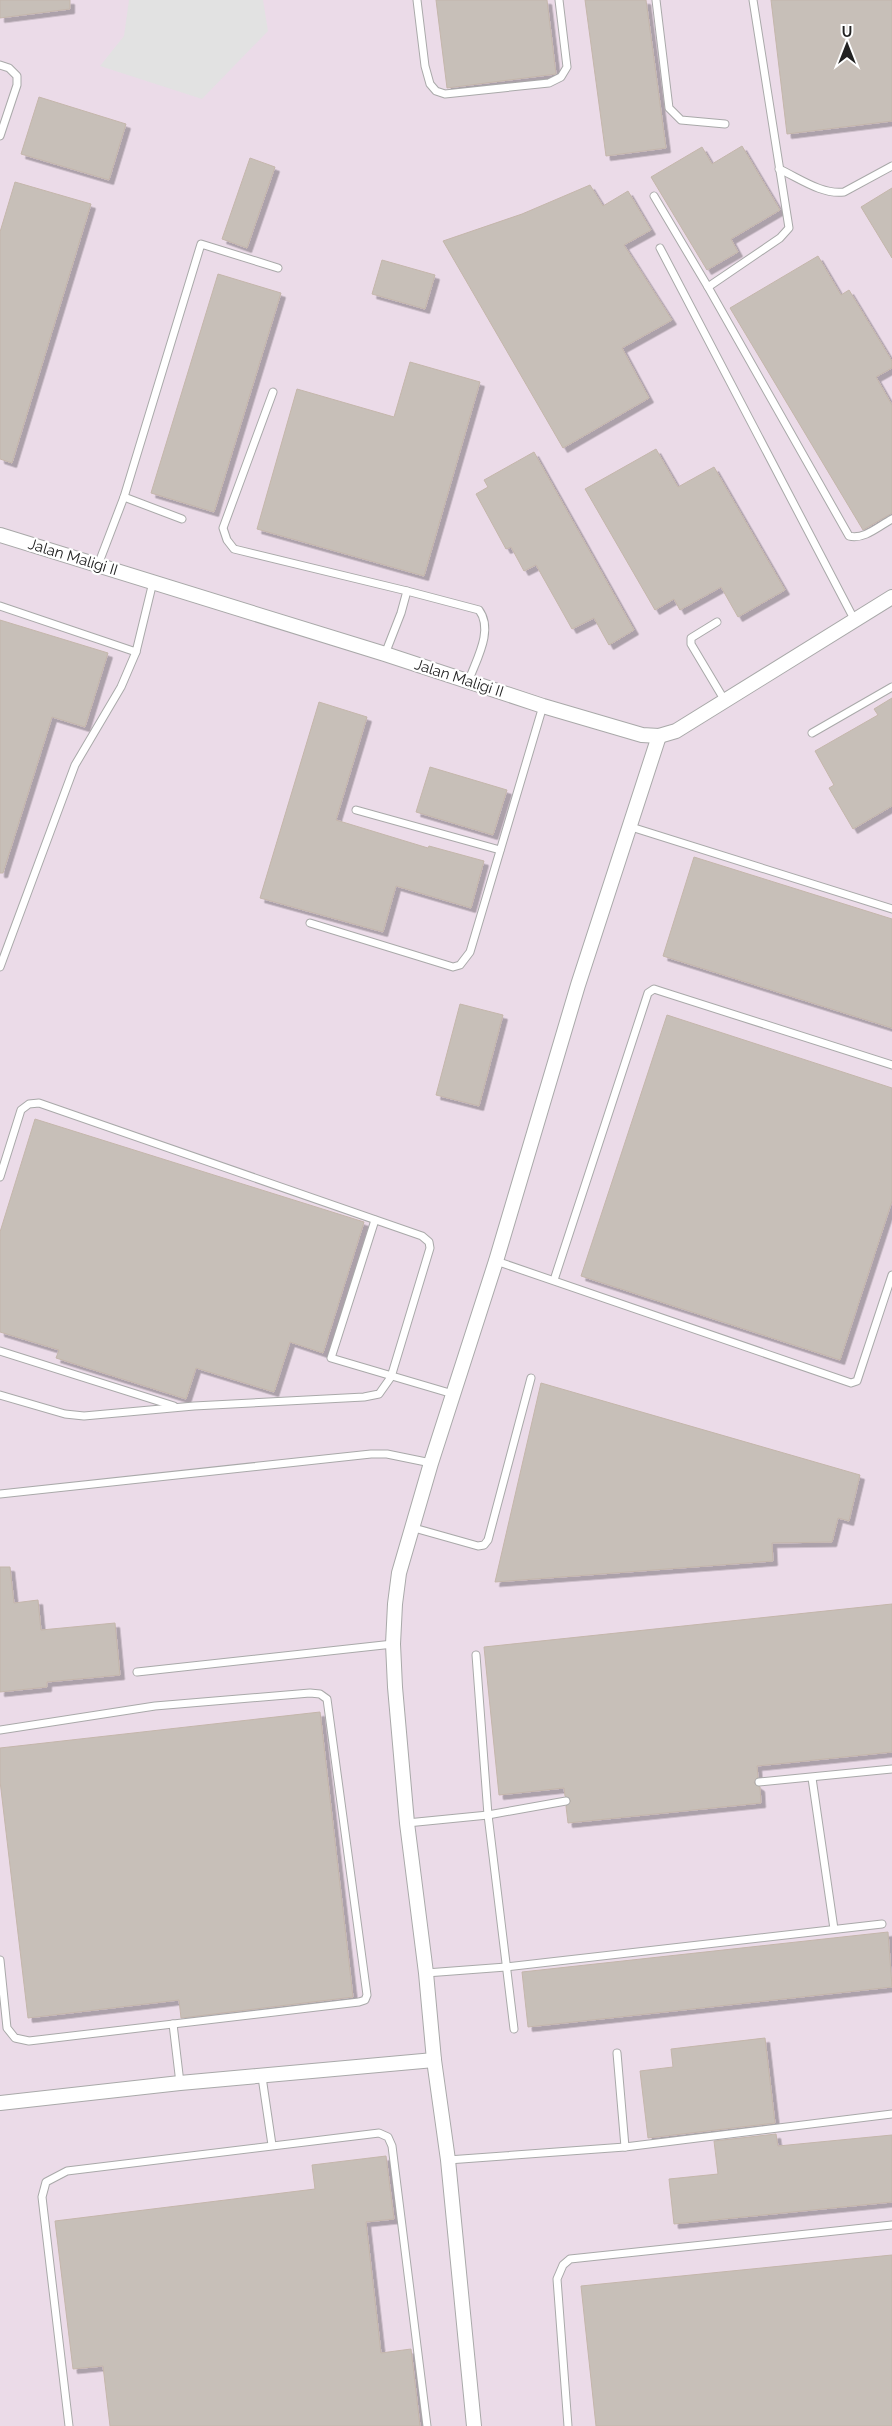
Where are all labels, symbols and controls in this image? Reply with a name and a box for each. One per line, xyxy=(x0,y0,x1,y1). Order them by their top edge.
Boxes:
north arrow xyxy=(822,20,872,70)
text: U xyxy=(842,24,852,40)
street label: Jalan Maligi II xyxy=(26,535,120,579)
street label: Jalan Maligi II xyxy=(412,655,506,701)

